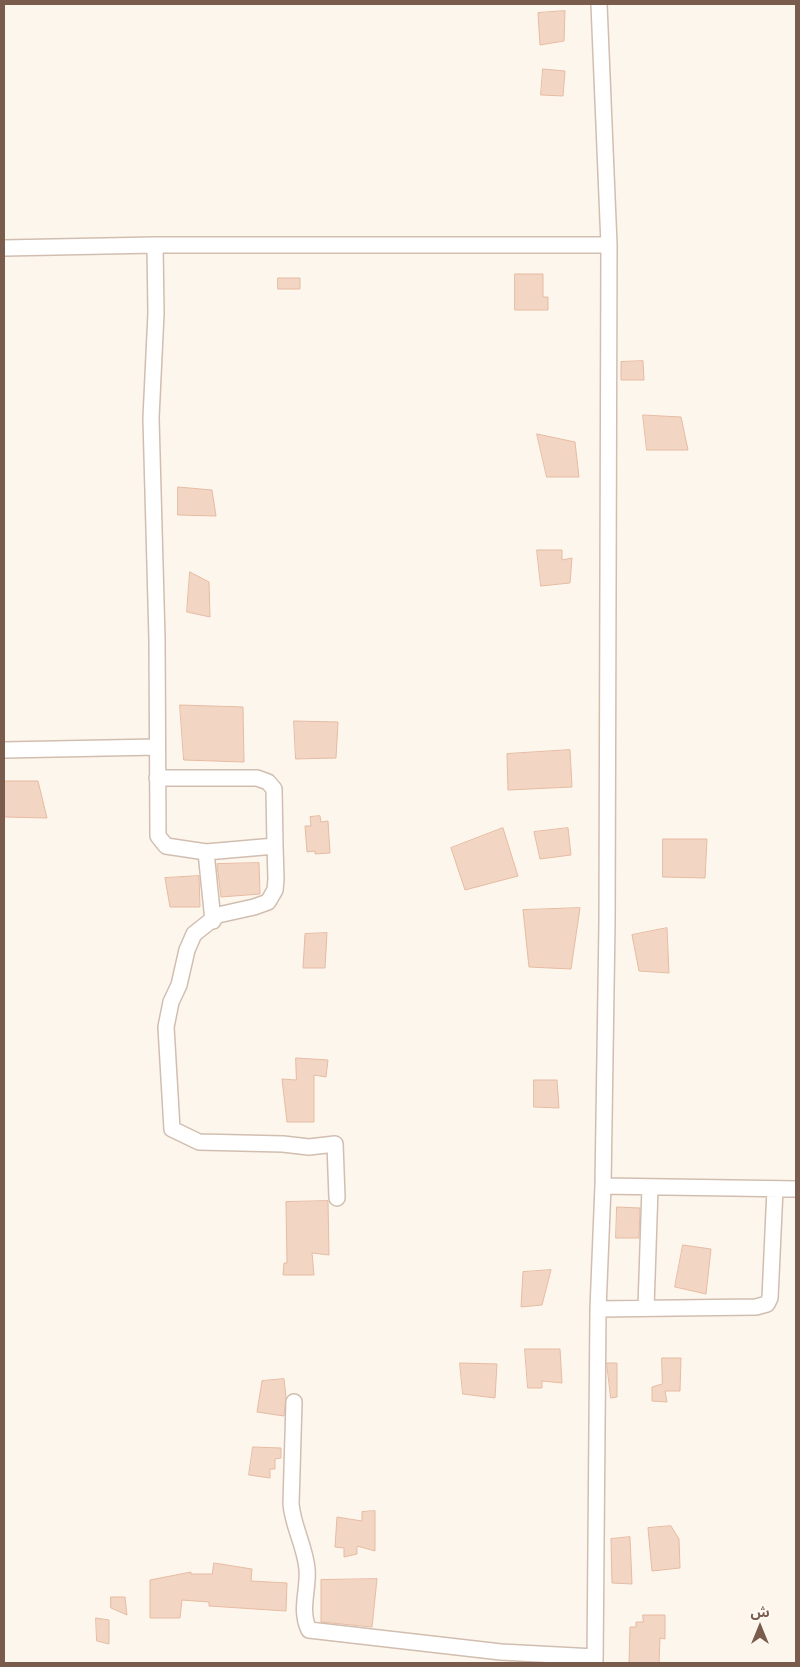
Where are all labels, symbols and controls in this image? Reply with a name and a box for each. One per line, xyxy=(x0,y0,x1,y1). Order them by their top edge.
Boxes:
north arrow xyxy=(735,1602,785,1652)
text: ش xyxy=(750,1603,770,1620)

